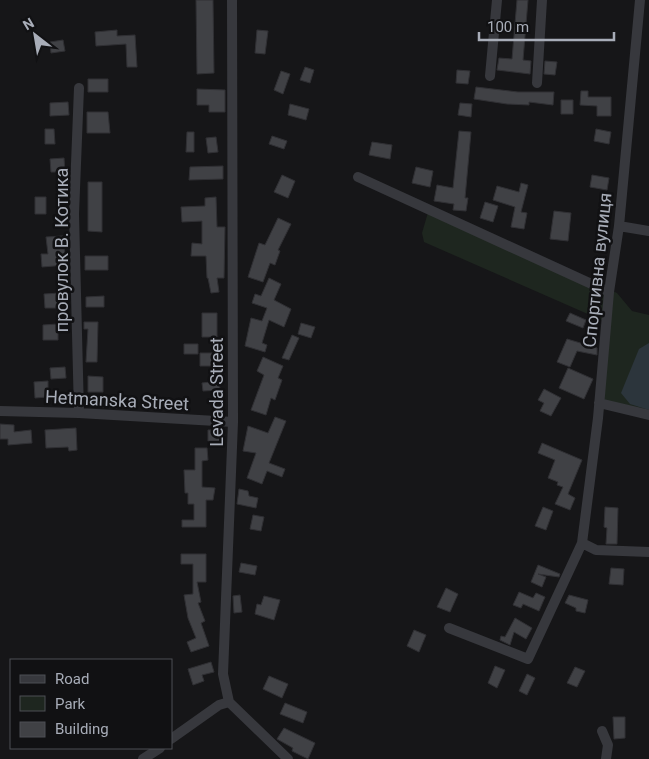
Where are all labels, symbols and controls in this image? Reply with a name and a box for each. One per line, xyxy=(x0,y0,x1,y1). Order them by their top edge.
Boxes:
north arrow xyxy=(10,10,60,60)
scale bar xyxy=(479,10,614,42)
text: N xyxy=(20,14,37,33)
text: 100 m xyxy=(487,18,529,36)
street label: провулок В. Котика xyxy=(51,168,72,332)
street label: Спортивна вулиця xyxy=(578,192,616,348)
street label: Levada Street xyxy=(206,337,227,447)
street label: Hetmanska Street xyxy=(45,386,190,414)
legend xyxy=(10,659,172,749)
text: Road xyxy=(55,670,89,688)
text: Park xyxy=(55,695,86,713)
text: Building xyxy=(55,720,109,738)

